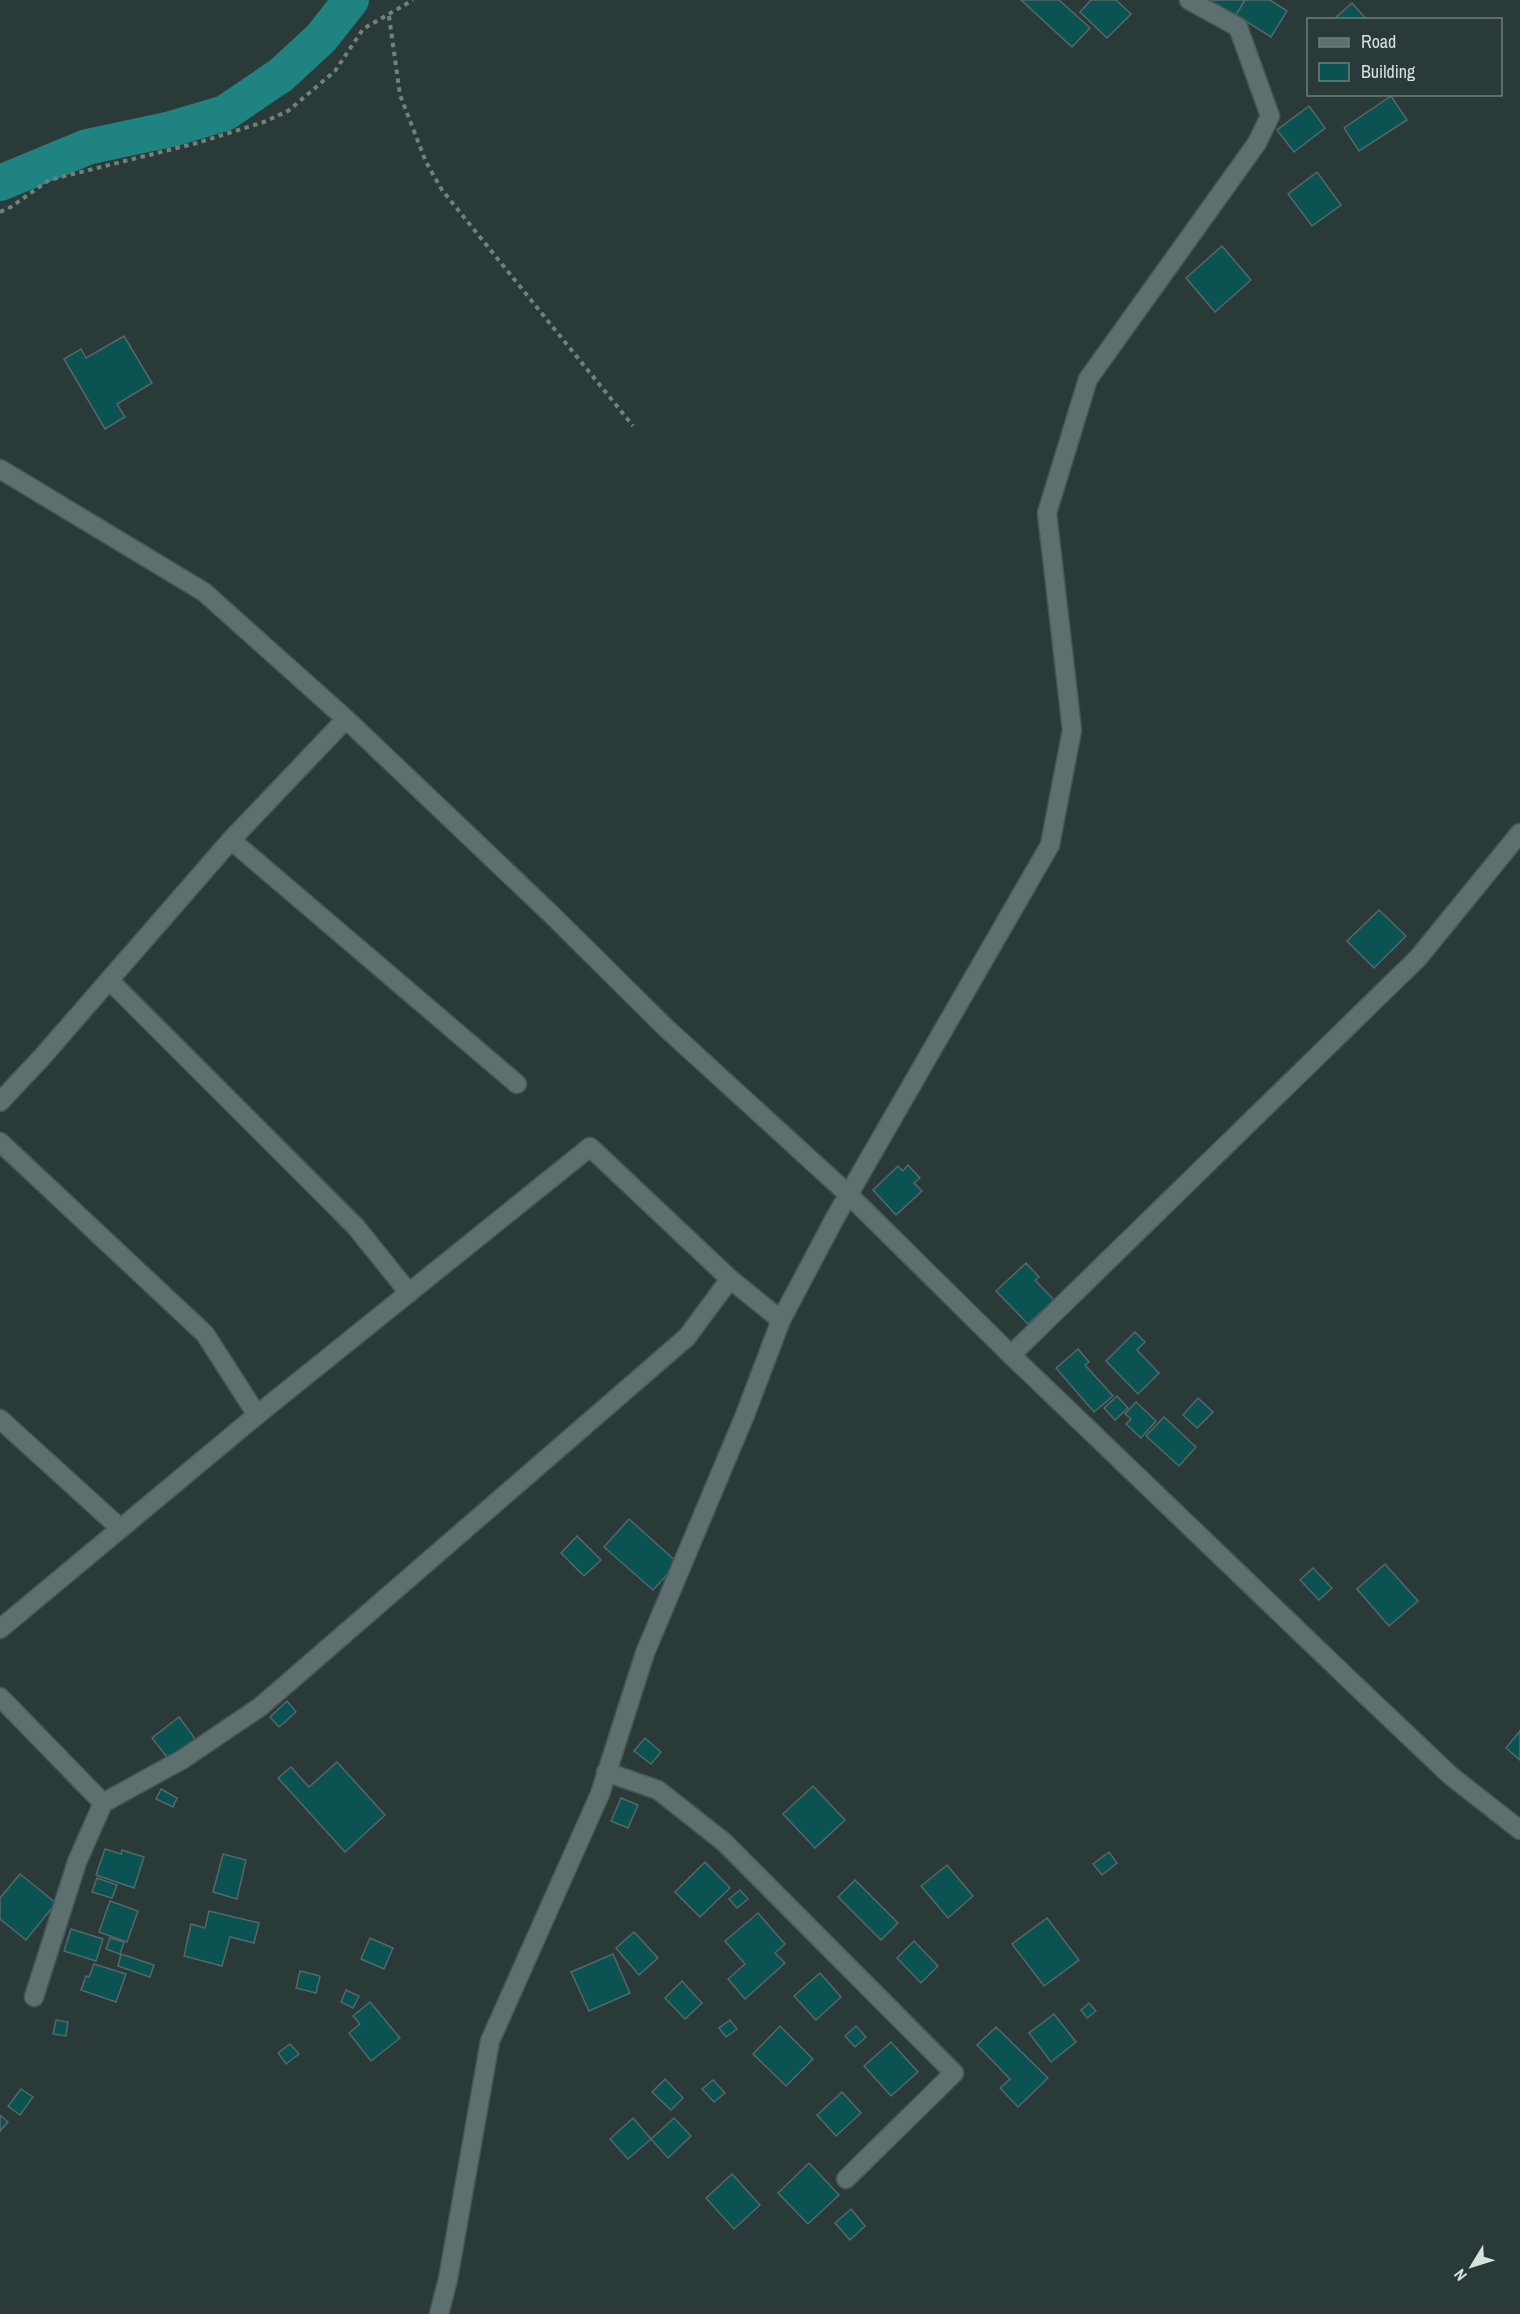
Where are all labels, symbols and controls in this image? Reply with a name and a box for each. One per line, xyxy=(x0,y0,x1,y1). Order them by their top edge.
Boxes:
legend xyxy=(1307,18,1502,96)
text: Road xyxy=(1361,29,1396,54)
text: Building xyxy=(1361,59,1416,84)
north arrow xyxy=(1442,2236,1502,2296)
text: N xyxy=(1449,2265,1472,2286)

